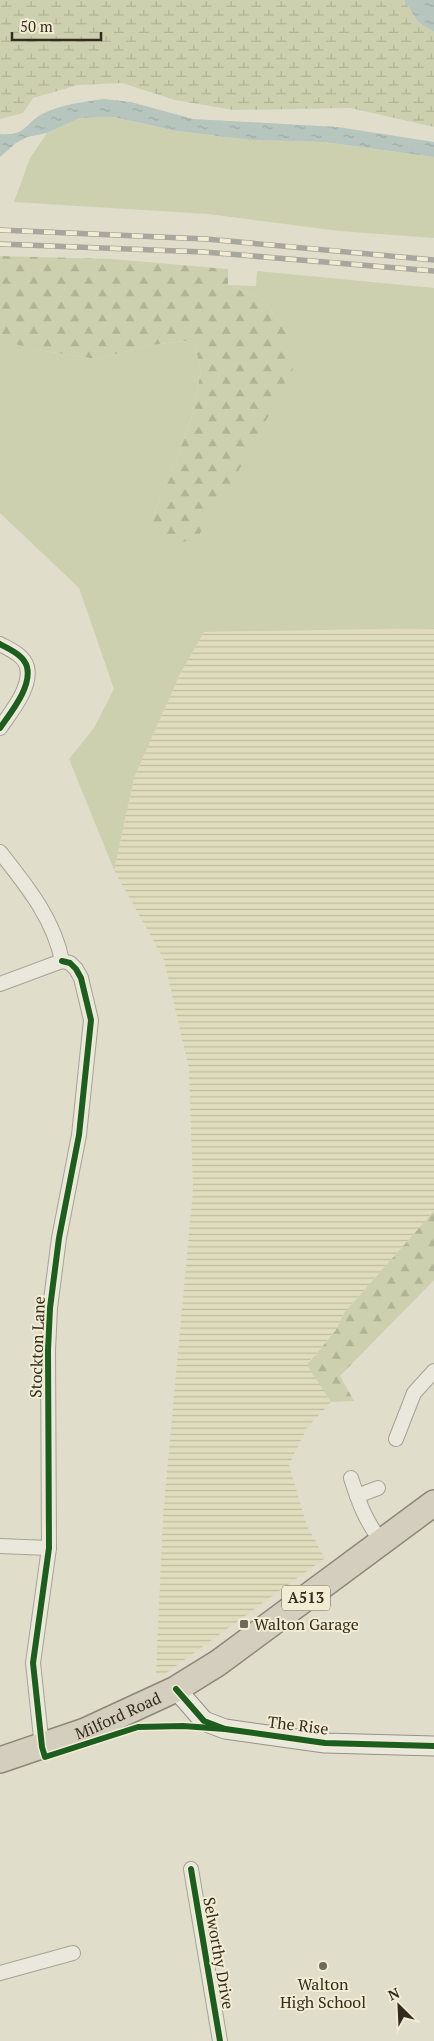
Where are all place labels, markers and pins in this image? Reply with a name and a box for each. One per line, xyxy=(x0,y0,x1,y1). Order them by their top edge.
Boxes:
place label: Walton Garage xyxy=(254,1613,359,1635)
marker: Walton Garage xyxy=(238,1618,250,1630)
marker: Walton High School xyxy=(317,1960,329,1972)
place label: Walton High School xyxy=(280,1973,366,2013)

